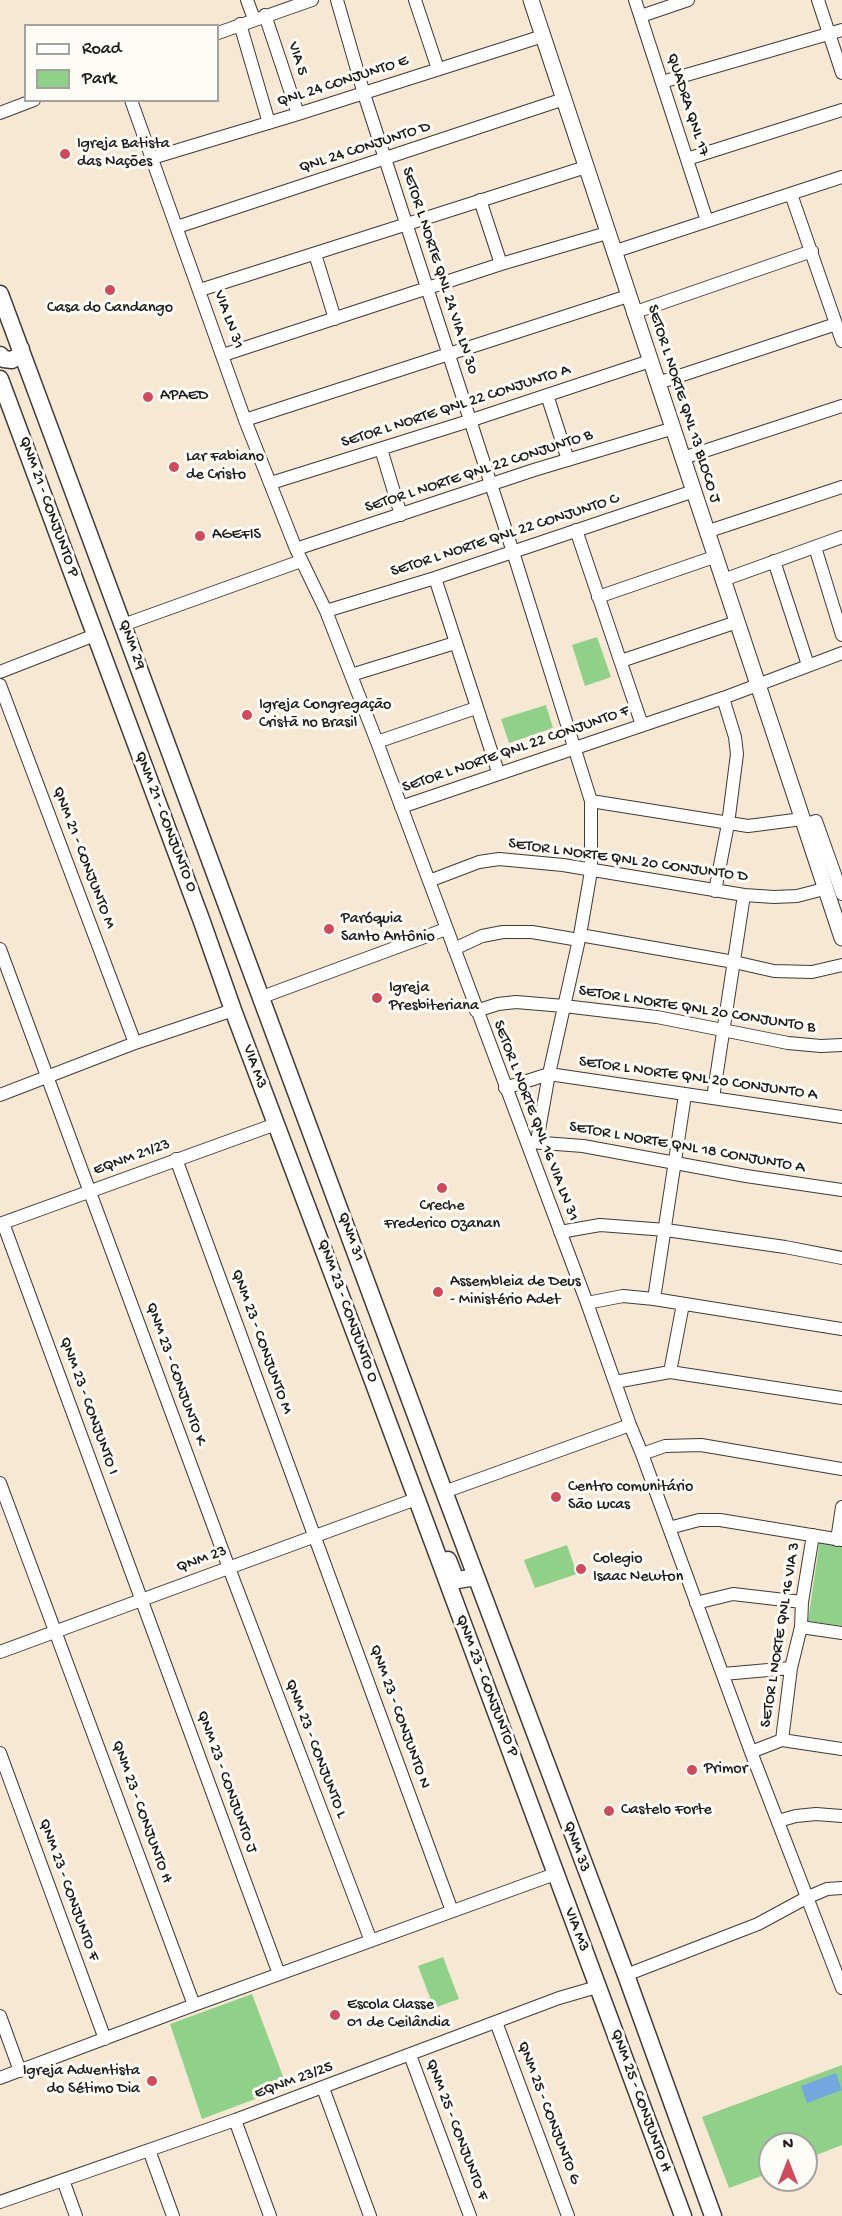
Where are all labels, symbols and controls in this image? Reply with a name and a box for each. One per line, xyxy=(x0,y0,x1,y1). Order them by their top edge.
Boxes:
legend xyxy=(24,24,219,102)
text: Road xyxy=(82,39,121,60)
street label: VIA 5 xyxy=(283,40,311,78)
street label: QUADRA QNL 17 xyxy=(661,51,713,159)
street label: QNL 24 CONJUNTO E xyxy=(275,52,411,112)
text: Park xyxy=(82,69,116,90)
street label: QNL 24 CONJUNTO D xyxy=(297,118,433,178)
place label: Igreja Batista das Nações xyxy=(77,135,170,173)
marker: Igreja Batista das Nações xyxy=(58,147,72,161)
street label: SETOR L NORTE QNL 24 VIA LN 30 xyxy=(396,165,482,377)
marker: Casa do Candango xyxy=(103,283,117,297)
street label: VIA LN 31 xyxy=(209,288,247,352)
place label: Casa do Candango xyxy=(47,299,173,319)
street label: SETOR L NORTE QNL 13 BLOCO J xyxy=(642,303,724,505)
street label: SETOR L NORTE QNL 22 CONJUNTO A xyxy=(339,361,573,453)
place label: APAED xyxy=(160,387,208,407)
marker: APAED xyxy=(141,390,155,404)
street label: SETOR L NORTE QNL 22 CONJUNTO B xyxy=(363,426,595,518)
street label: QNM 21 - CONJUNTO P xyxy=(14,434,82,580)
place label: Lar Fabiano de Cristo xyxy=(186,448,264,486)
marker: Lar Fabiano de Cristo xyxy=(167,460,181,474)
street label: SETOR L NORTE QNL 22 CONJUNTO C xyxy=(388,490,622,582)
place label: AGEFIS xyxy=(212,526,261,546)
marker: AGEFIS xyxy=(193,529,207,543)
street label: QNM 29 xyxy=(113,617,149,673)
place label: Igreja Congregação Cristã no Brasil xyxy=(259,696,391,734)
street label: SETOR L NORTE QNL 22 CONJUNTO F xyxy=(400,702,632,798)
marker: Igreja Congregação Cristã no Brasil xyxy=(240,708,254,722)
street label: QNM 21 - CONJUNTO O xyxy=(129,749,201,895)
street label: QNM 21 - CONJUNTO M xyxy=(47,784,119,932)
street label: SETOR L NORTE QNL 20 CONJUNTO D xyxy=(507,835,749,887)
place label: Paróquia Santo Antônio xyxy=(341,910,435,948)
marker: Paróquia Santo Antônio xyxy=(322,922,336,936)
place label: Igreja Presbiteriana xyxy=(389,979,479,1017)
street label: SETOR L NORTE QNL 20 CONJUNTO B xyxy=(577,982,817,1038)
marker: Igreja Presbiteriana xyxy=(370,991,384,1005)
street label: SETOR L NORTE QNL 16 VIA LN 31 xyxy=(488,1018,582,1224)
street label: VIA M3 xyxy=(237,1042,271,1092)
street label: SETOR L NORTE QNL 20 CONJUNTO A xyxy=(577,1053,819,1105)
street label: SETOR L NORTE QNL 18 CONJUNTO A xyxy=(568,1118,806,1178)
street label: EQNM 21/23 xyxy=(91,1135,173,1181)
marker: Creche Frederico Ozanan xyxy=(435,1181,449,1195)
place label: Creche Frederico Ozanan xyxy=(384,1197,500,1235)
street label: QNM 31 xyxy=(332,1210,368,1264)
street label: QNM 23 - CONJUNTO O xyxy=(312,1237,382,1385)
street label: QNM 23 - CONJUNTO M xyxy=(226,1267,296,1417)
place label: Assembleia de Deus - Ministério Adet xyxy=(450,1273,581,1311)
marker: Assembleia de Deus - Ministério Adet xyxy=(431,1285,445,1299)
street label: QNM 23 - CONJUNTO K xyxy=(140,1300,210,1448)
street label: QNM 23 - CONJUNTO I xyxy=(54,1335,122,1477)
place label: Centro comunitário São Lucas xyxy=(568,1478,693,1516)
marker: Centro comunitário São Lucas xyxy=(549,1490,563,1504)
street label: SETOR L NORTE QNL 16 VIA 3 xyxy=(757,1541,805,1729)
street label: QNM 23 xyxy=(174,1542,230,1578)
place label: Colegio Isaac Newton xyxy=(593,1550,683,1588)
marker: Colegio Isaac Newton xyxy=(574,1562,588,1576)
street label: QNM 23 - CONJUNTO P xyxy=(450,1612,522,1760)
street label: QNM 23 - CONJUNTO N xyxy=(364,1642,434,1792)
street label: QNM 23 - CONJUNTO L xyxy=(280,1677,350,1821)
street label: QNM 23 - CONJUNTO J xyxy=(191,1708,261,1856)
street label: QNM 23 - CONJUNTO H xyxy=(106,1738,176,1886)
place label: Primor xyxy=(704,1760,747,1780)
marker: Primor xyxy=(685,1763,699,1777)
place label: Castelo Forte xyxy=(621,1801,712,1821)
marker: Castelo Forte xyxy=(602,1804,616,1818)
street label: QNM 23 - CONJUNTO F xyxy=(33,1816,103,1964)
street label: QNM 33 xyxy=(558,1819,594,1875)
street label: VIA M3 xyxy=(559,1905,593,1955)
place label: Escola Classe 01 de Ceilândia xyxy=(347,1996,450,2034)
marker: Escola Classe 01 de Ceilândia xyxy=(328,2008,342,2022)
street label: QNM 25 - CONJUNTO H xyxy=(605,2027,675,2175)
street label: QNM 25 - CONJUNTO G xyxy=(512,2039,584,2187)
street label: QNM 25 - CONJUNTO F xyxy=(420,2057,492,2203)
street label: EQNM 23/25 xyxy=(252,2058,336,2104)
place label: Igreja Adventista do Sétimo Dia xyxy=(23,2062,140,2100)
marker: Igreja Adventista do Sétimo Dia xyxy=(145,2074,159,2088)
north arrow xyxy=(758,2132,818,2192)
text: N xyxy=(783,2136,793,2155)

